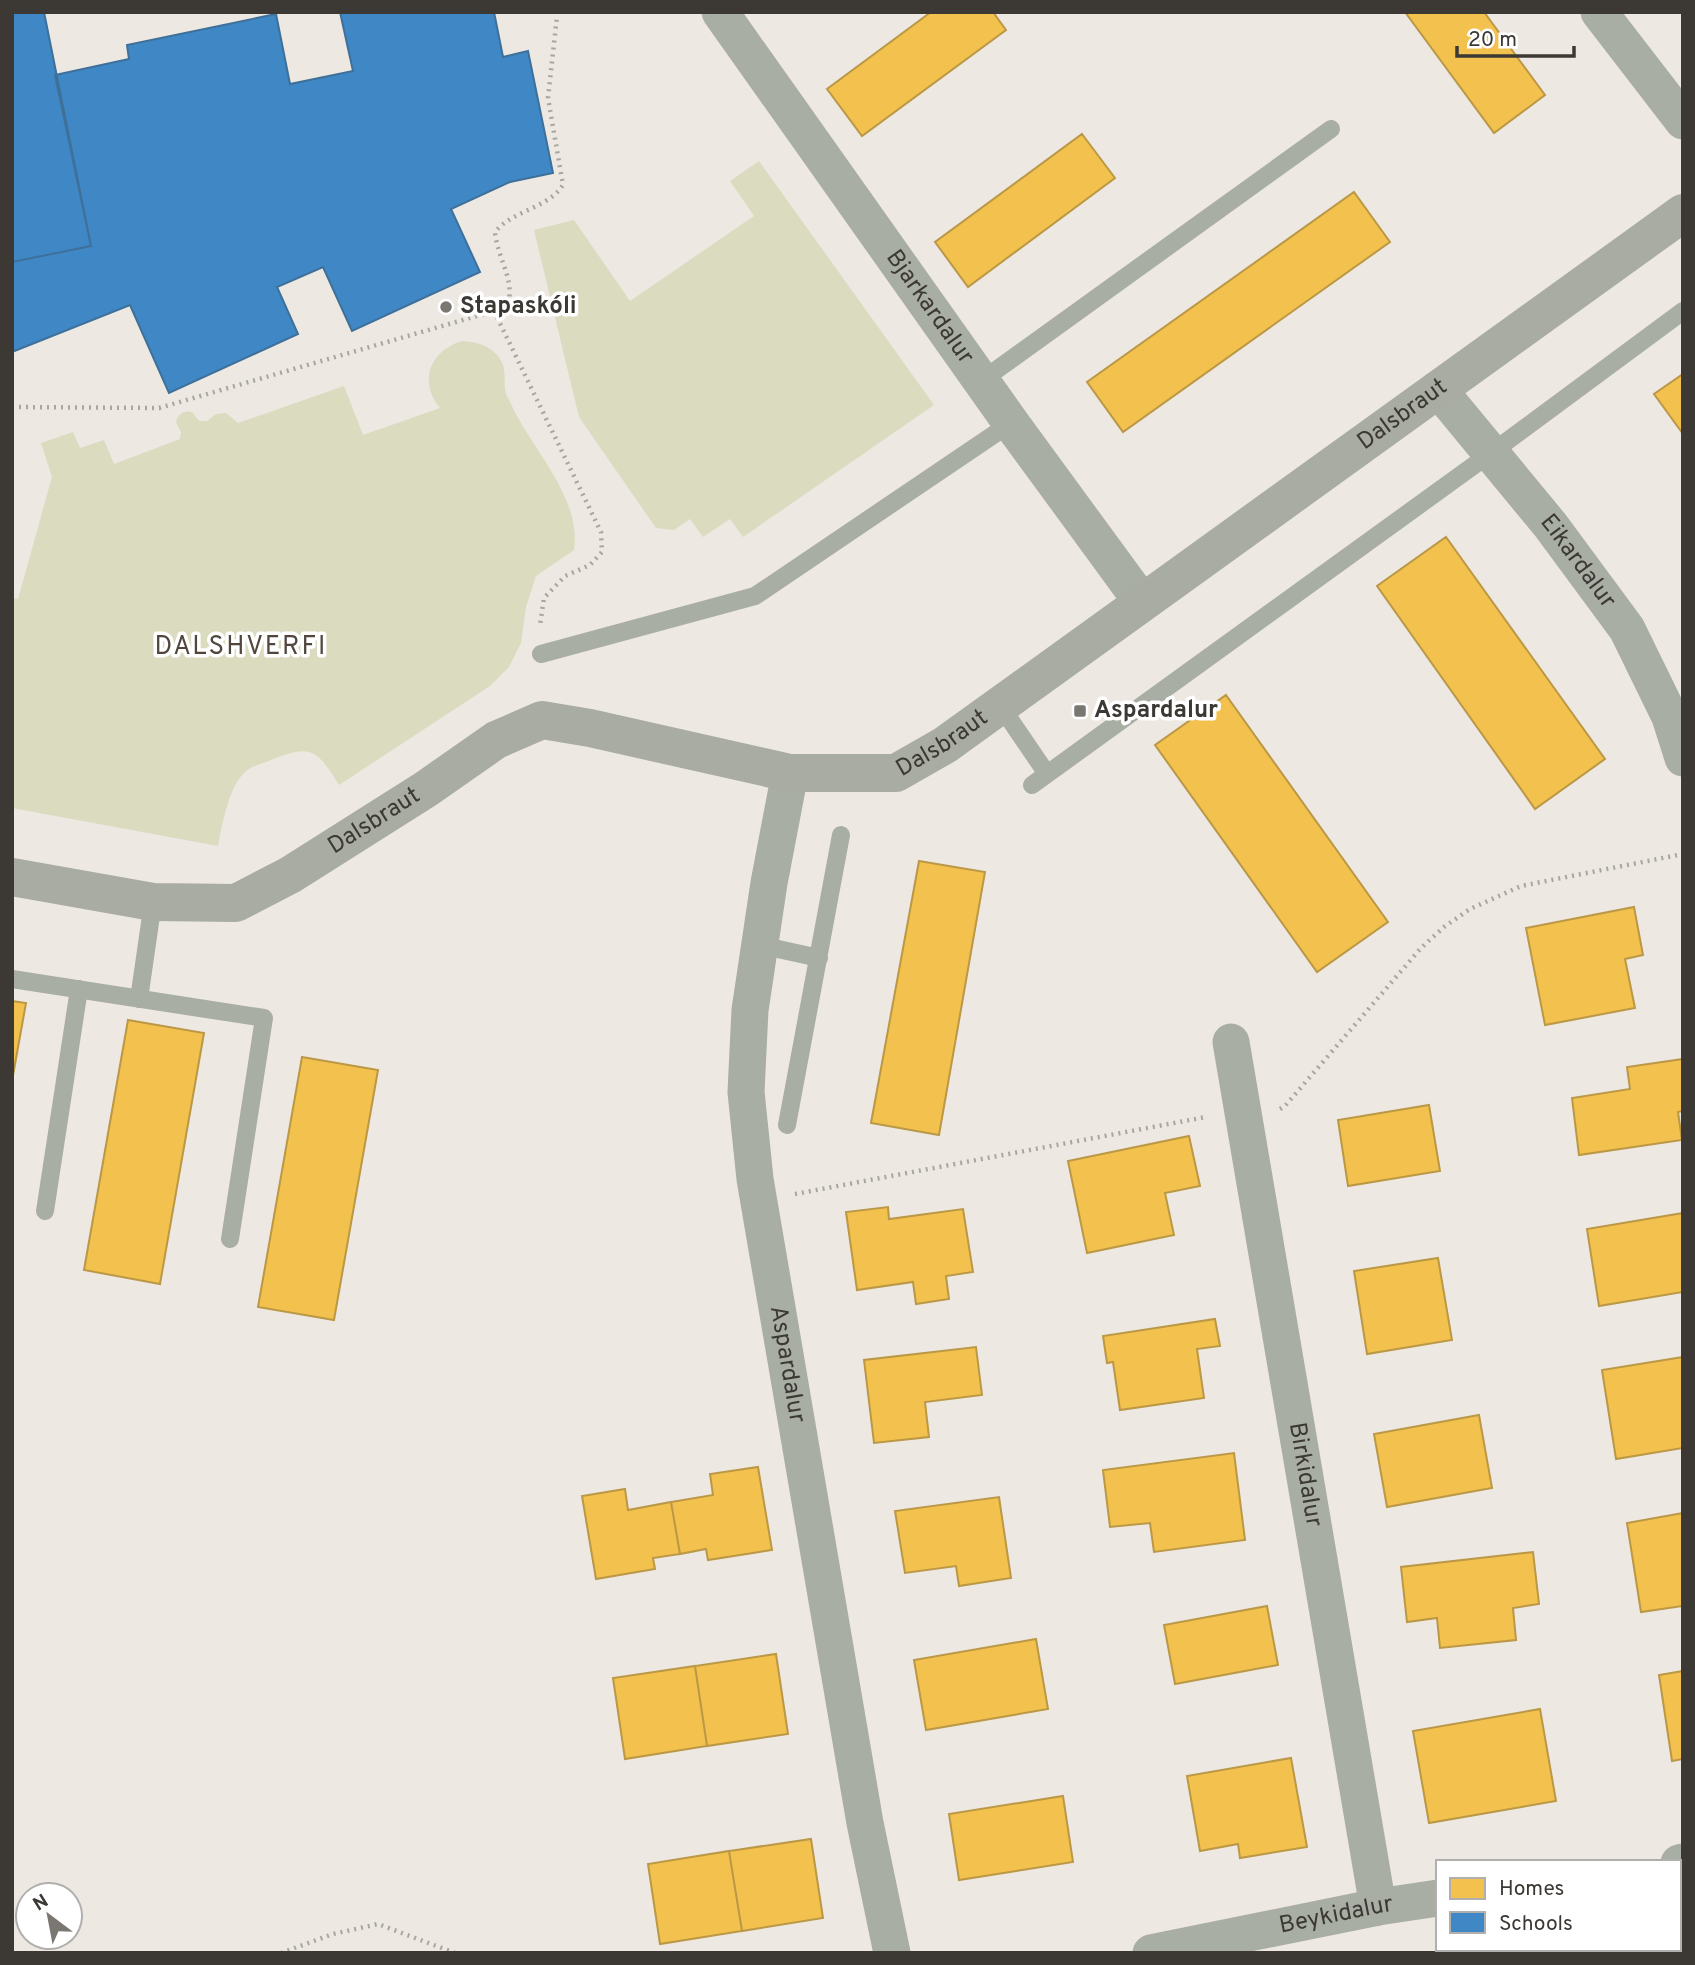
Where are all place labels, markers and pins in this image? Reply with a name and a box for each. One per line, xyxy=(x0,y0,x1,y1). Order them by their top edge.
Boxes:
place label: Stapaskóli xyxy=(460,292,577,322)
marker: Stapaskóli xyxy=(438,299,454,315)
place label: Aspardalur xyxy=(1094,696,1218,726)
marker: Aspardalur xyxy=(1072,703,1088,719)

